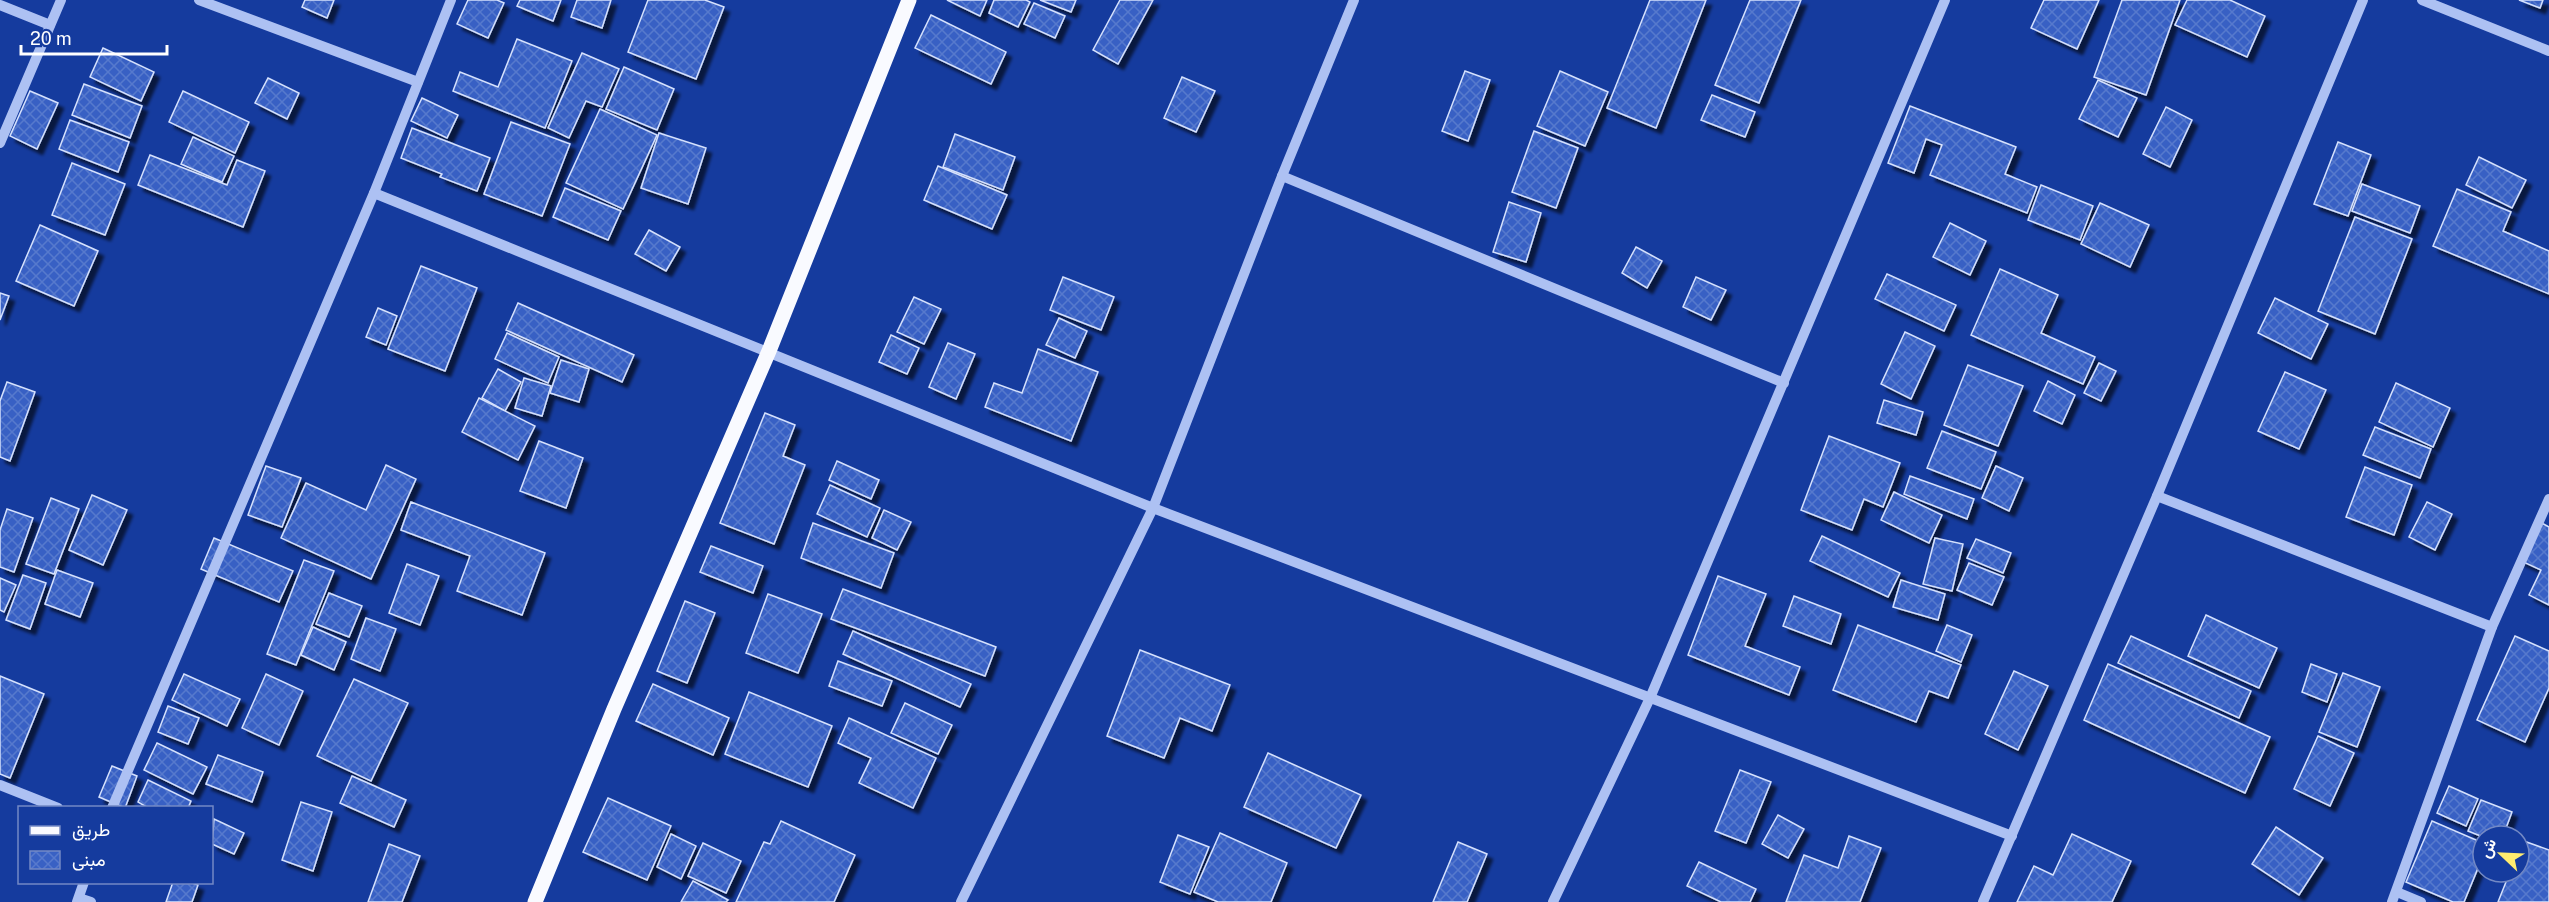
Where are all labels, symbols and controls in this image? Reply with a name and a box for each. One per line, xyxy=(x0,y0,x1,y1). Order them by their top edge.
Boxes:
scale bar xyxy=(21,18,166,56)
text: 20 m xyxy=(30,28,72,49)
legend xyxy=(18,806,213,884)
text: طريق xyxy=(72,819,110,841)
north arrow xyxy=(2471,824,2531,884)
text: ش xyxy=(2475,836,2500,861)
text: مبنى xyxy=(72,849,106,871)

